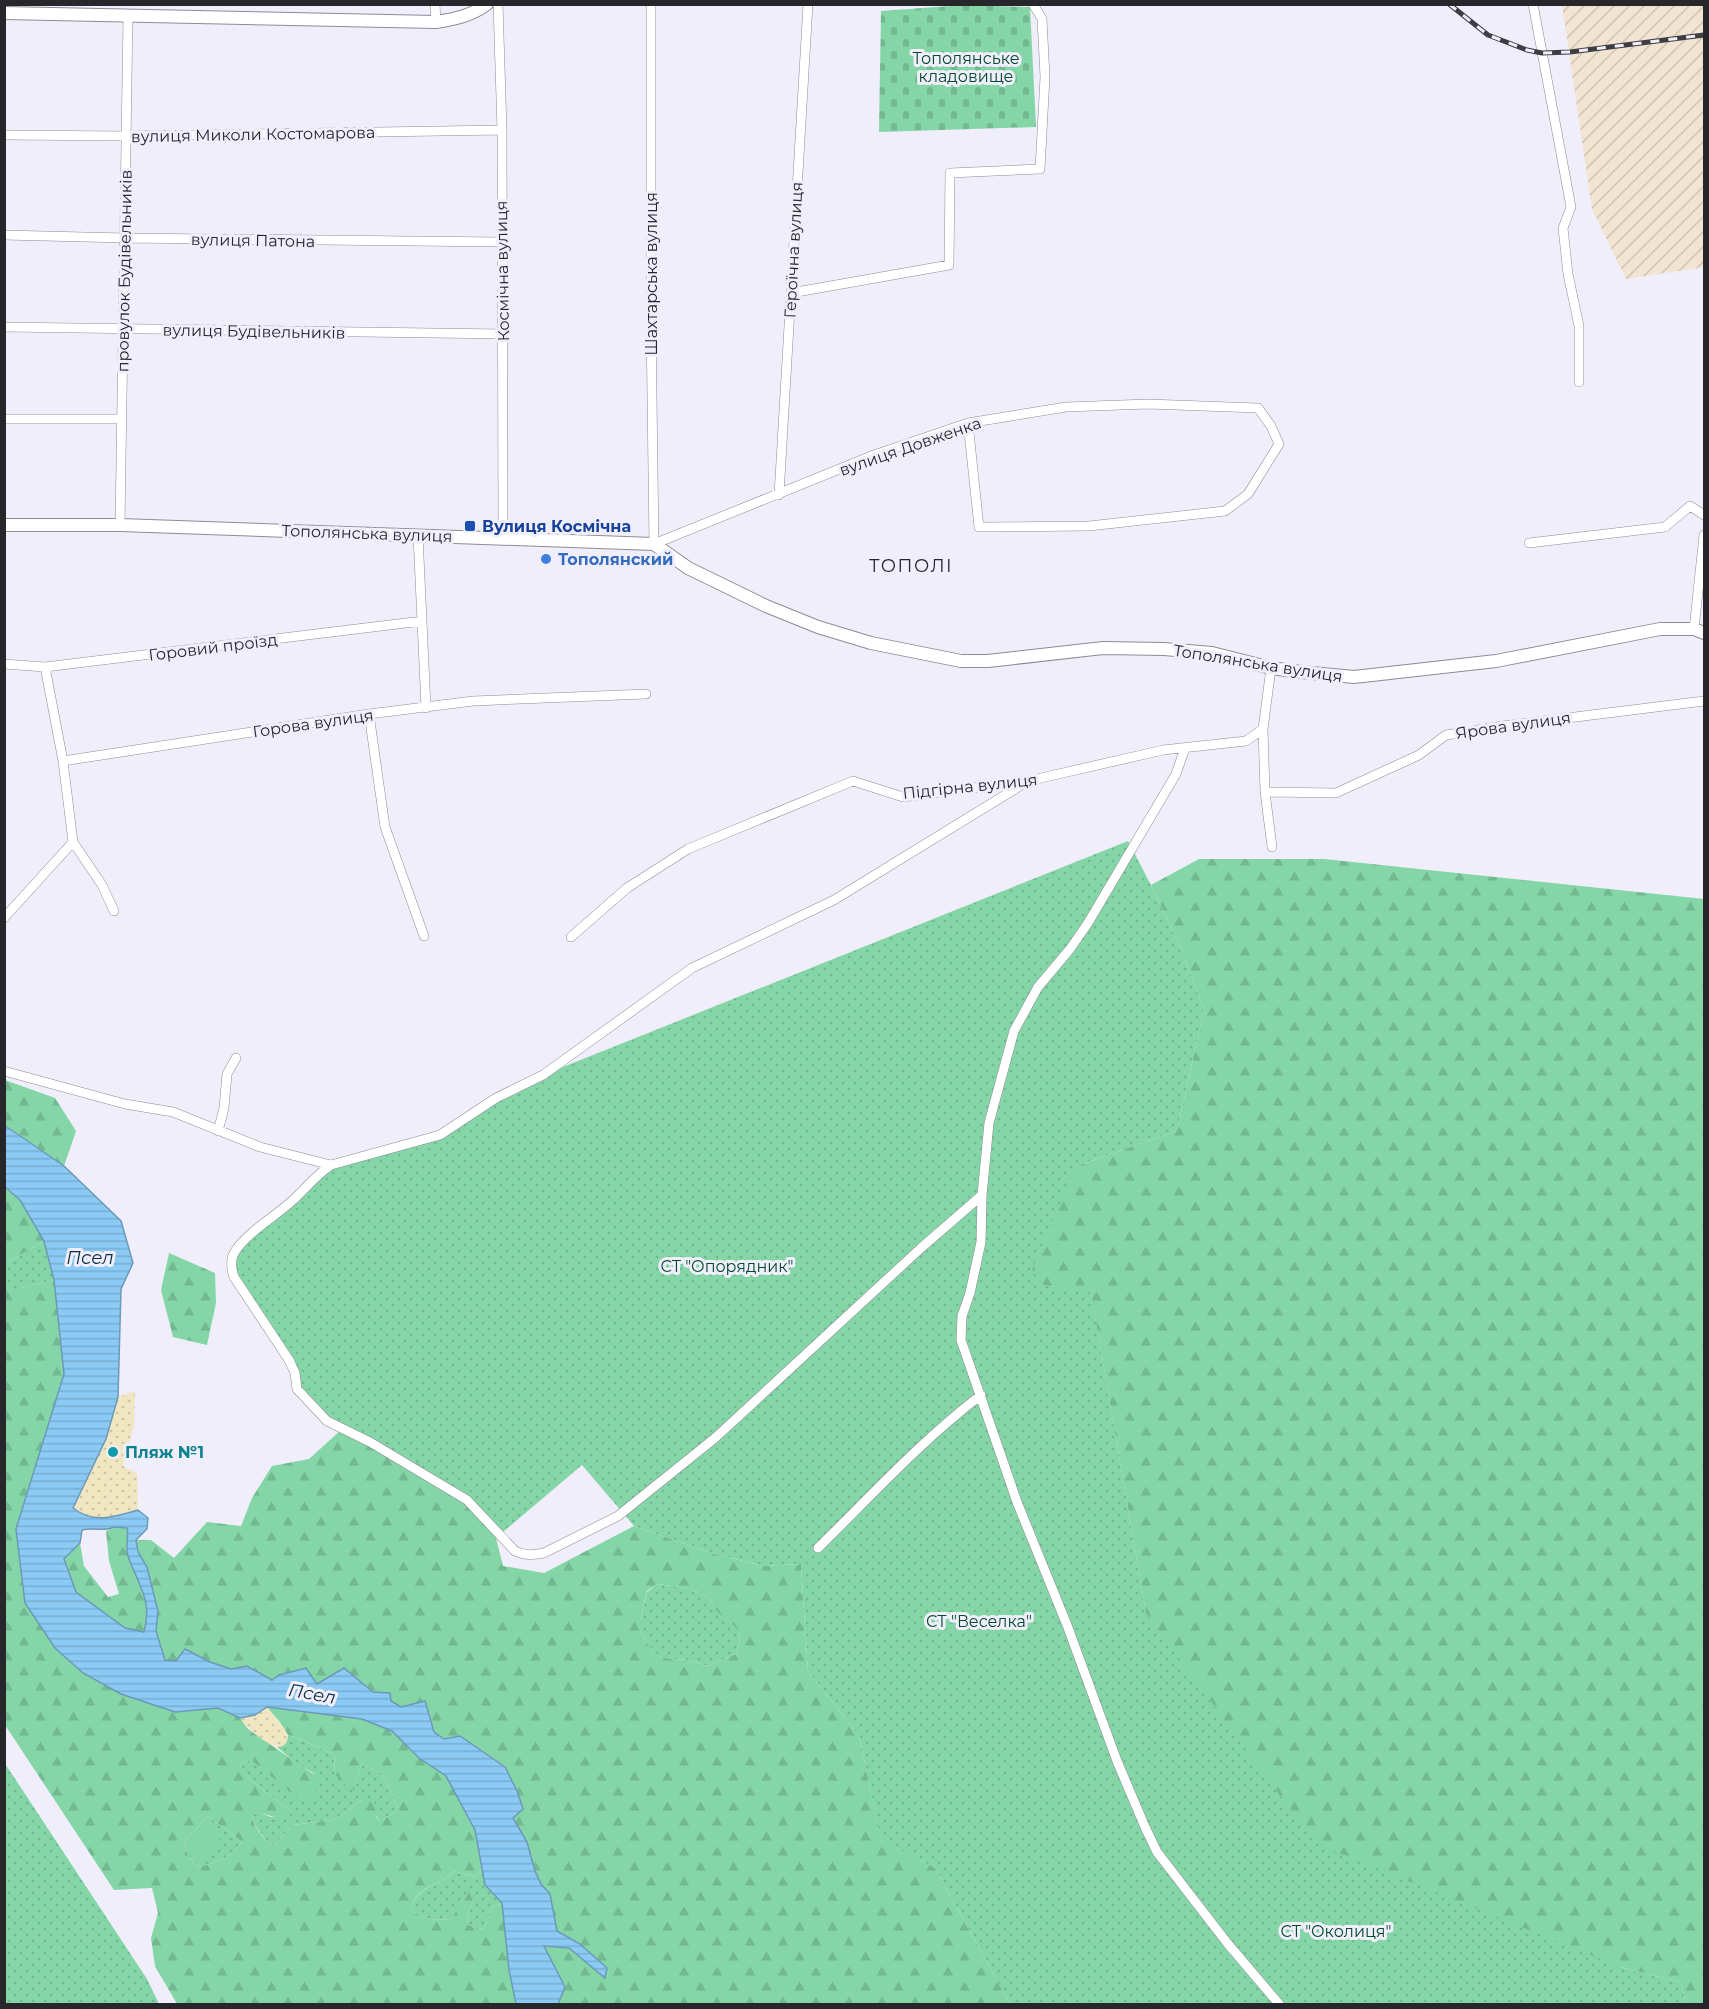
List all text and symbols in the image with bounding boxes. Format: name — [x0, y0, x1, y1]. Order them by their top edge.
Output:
park label: Тополянське кладовище — [912, 49, 1020, 86]
street label: вулиця Миколи Костомарова — [131, 123, 375, 146]
street label: провулок Будівельників — [113, 170, 136, 372]
street label: Героїчна вулиця — [780, 181, 807, 319]
street label: Шахтарська вулиця — [642, 192, 661, 356]
street label: Космічна вулиця — [492, 200, 513, 342]
street label: вулиця Патона — [191, 230, 315, 251]
street label: вулиця Будівельників — [162, 320, 346, 343]
street label: вулиця Довженка — [837, 413, 984, 480]
place label: Вулиця Космічна — [482, 517, 631, 536]
marker: Вулиця Космічна — [463, 519, 477, 533]
street label: Тополянська вулиця — [281, 521, 453, 546]
place label: Тополянский — [558, 550, 673, 569]
marker: Тополянский — [539, 552, 553, 566]
district label: ТОПОЛІ — [869, 555, 953, 577]
street label: Горовий проїзд — [148, 630, 279, 665]
street label: Тополянська вулиця — [1172, 641, 1344, 686]
street label: Горова вулиця — [251, 706, 375, 741]
street label: Ярова вулиця — [1454, 708, 1572, 743]
street label: Підгірна вулиця — [902, 770, 1038, 803]
water label: Псел — [66, 1247, 114, 1269]
park label: СТ "Опорядник" — [661, 1257, 793, 1276]
place label: Пляж №1 — [125, 1443, 204, 1462]
marker: Пляж №1 — [106, 1445, 120, 1459]
park label: СТ "Веселка" — [926, 1612, 1032, 1631]
water label: Псел — [287, 1679, 337, 1709]
park label: СТ "Околиця" — [1280, 1922, 1392, 1941]

